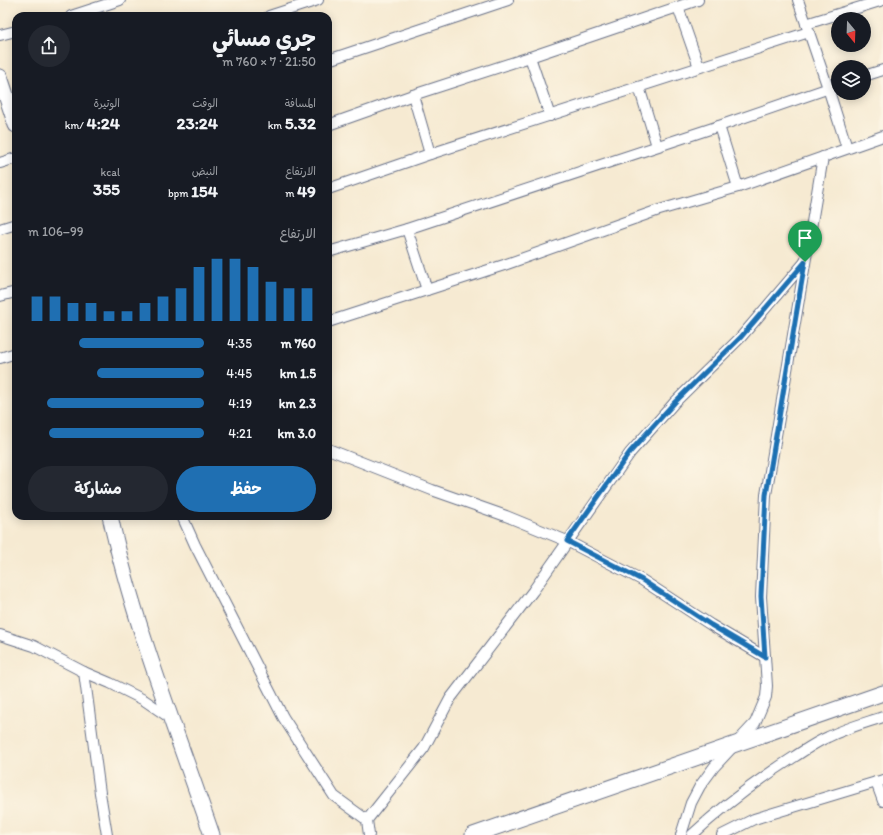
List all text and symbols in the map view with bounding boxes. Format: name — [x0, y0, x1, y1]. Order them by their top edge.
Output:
north arrow — [831, 12, 871, 52]
map controls — [831, 12, 871, 100]
button: share — [28, 25, 70, 67]
text: جري مسائي — [212, 25, 316, 52]
text: 21:50 · 7 × 760 m — [222, 54, 316, 69]
button: layers — [831, 60, 871, 100]
text: الوتيرة — [93, 97, 120, 110]
text: الوقت — [192, 97, 218, 110]
text: المسافة — [285, 97, 316, 110]
text: 4:24 — [86, 113, 120, 133]
text: 23:24 — [176, 113, 218, 133]
text: 5.32 — [285, 113, 316, 133]
text: /km — [65, 119, 86, 132]
text: km — [268, 119, 285, 132]
text: النبض — [192, 165, 218, 178]
text: الارتفاع — [285, 165, 316, 178]
text: kcal — [100, 166, 120, 179]
text: 355 — [93, 179, 120, 199]
text: 154 — [191, 181, 218, 201]
text: 49 — [297, 181, 316, 201]
text: bpm — [168, 187, 191, 200]
text: m — [285, 187, 297, 200]
pin — [788, 221, 822, 262]
text: 99–106 m — [28, 224, 84, 239]
text: الارتفاع — [280, 226, 316, 241]
icon: arrive — [794, 227, 816, 249]
text: 4:35 — [227, 336, 252, 351]
text: 760 m — [281, 336, 316, 351]
text: 4:45 — [226, 366, 252, 381]
text: 1.5 km — [280, 366, 316, 381]
text: 4:19 — [228, 396, 252, 411]
text: 2.3 km — [279, 396, 316, 411]
text: 4:21 — [228, 426, 252, 441]
text: 3.0 km — [278, 426, 316, 441]
button: مشاركة — [28, 466, 168, 512]
button: حفظ — [176, 466, 316, 512]

